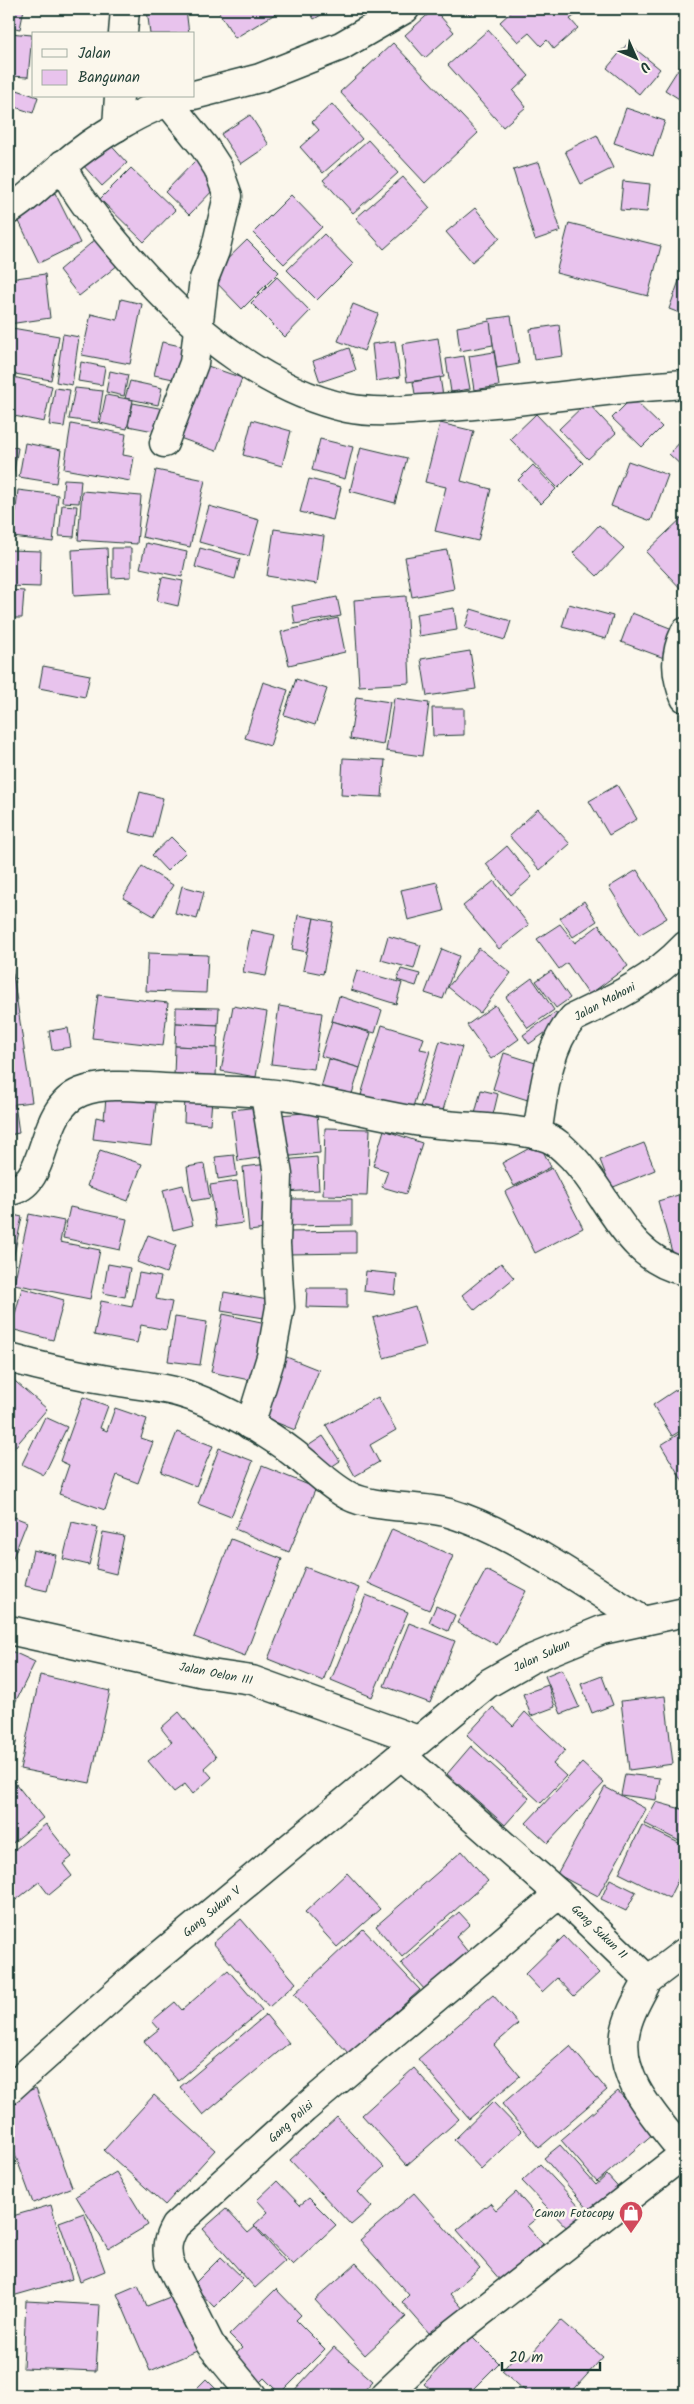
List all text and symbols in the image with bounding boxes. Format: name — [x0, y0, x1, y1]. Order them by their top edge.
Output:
legend — [32, 32, 195, 98]
north arrow — [612, 32, 662, 82]
text: Jalan — [78, 42, 111, 66]
text: U — [633, 56, 655, 78]
text: Bangunan — [78, 66, 140, 90]
street label: Jalan Mahoni — [571, 977, 640, 1026]
street label: Jalan Sukun — [510, 1635, 574, 1677]
street label: Jalan Oelon III — [178, 1658, 255, 1690]
street label: Gang Sukun V — [179, 1881, 247, 1942]
street label: Gang Sukun II — [566, 1900, 632, 1964]
street label: Gang Polisi — [264, 2096, 319, 2148]
shop icon: Canon Fotocopy — [618, 2200, 644, 2234]
place label: Canon Fotocopy — [534, 2204, 614, 2223]
scale bar — [502, 2339, 599, 2371]
text: 20 m — [509, 2346, 543, 2370]

